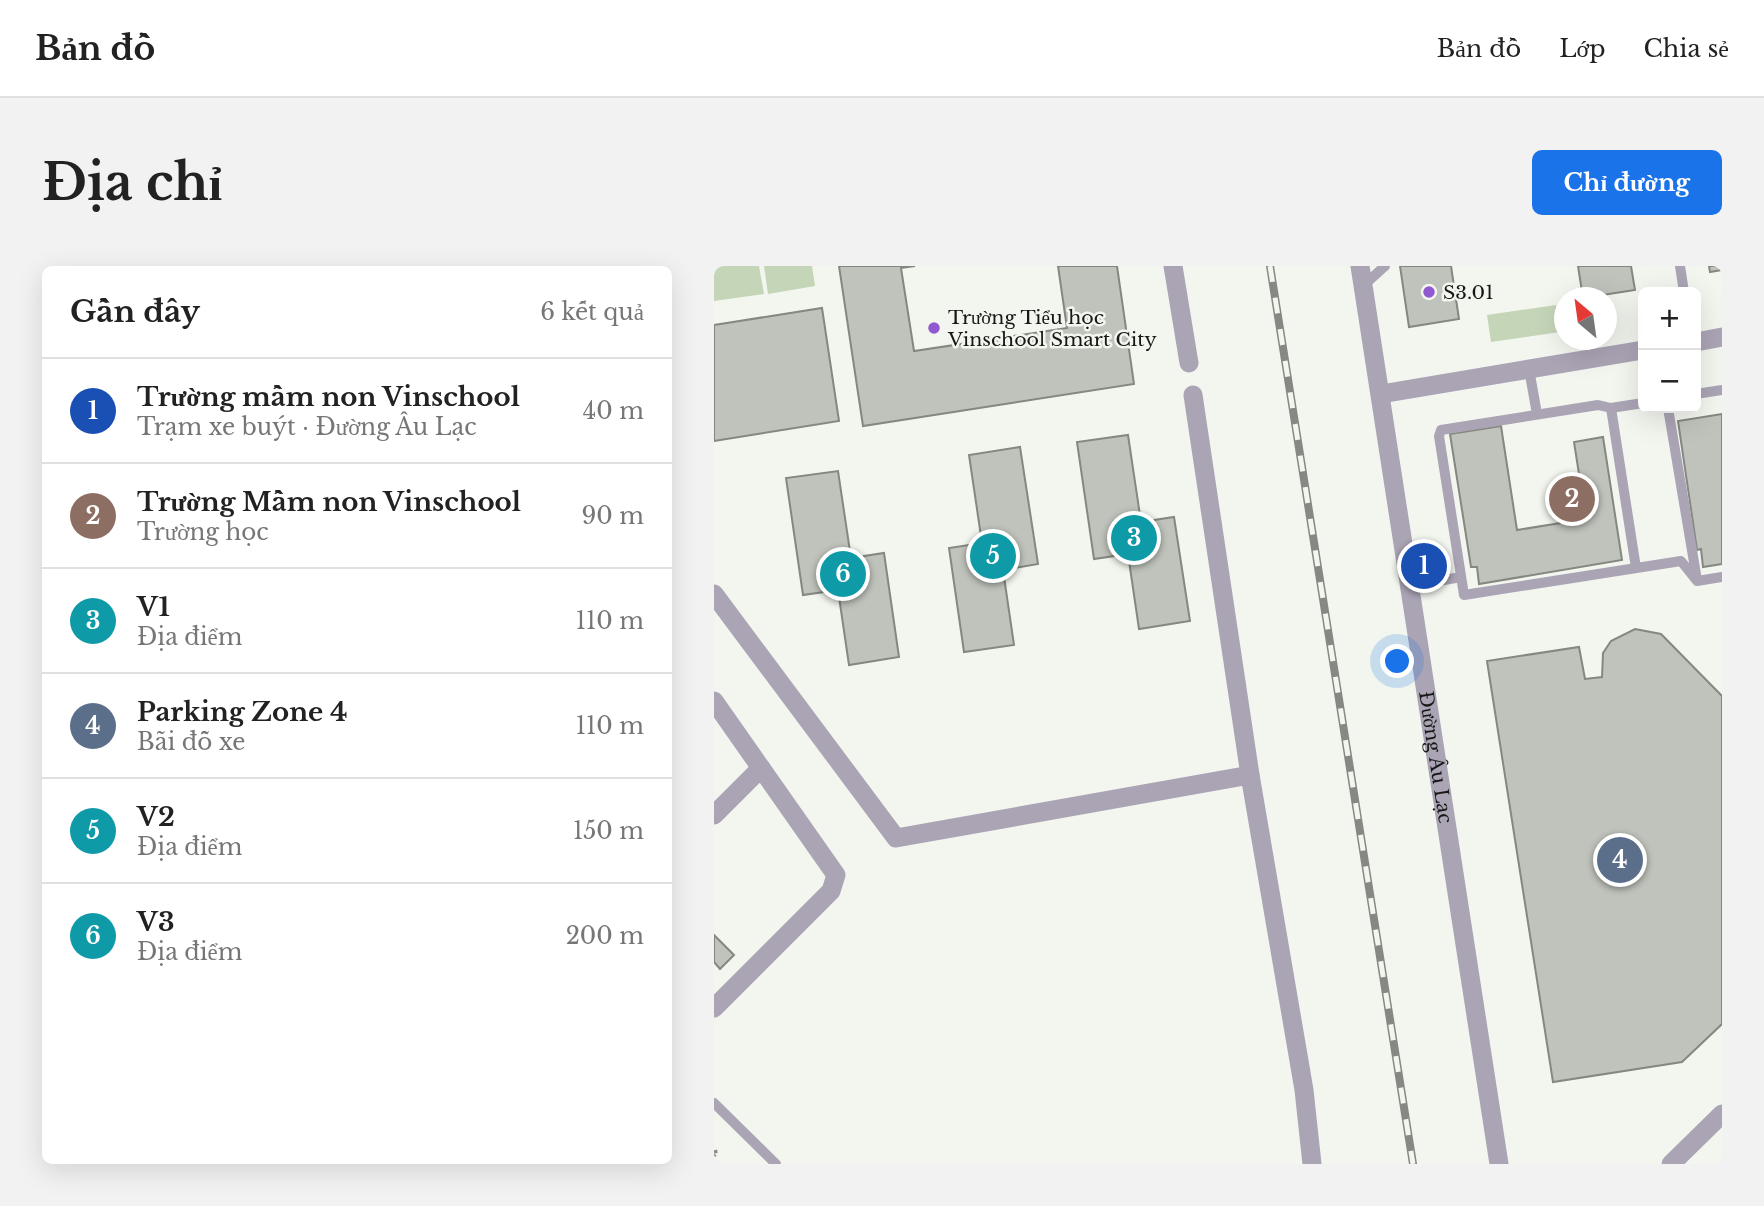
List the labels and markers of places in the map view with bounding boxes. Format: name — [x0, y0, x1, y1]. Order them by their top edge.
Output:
place label: S3.01 — [1443, 281, 1494, 304]
marker: S3.01 — [1421, 284, 1437, 300]
place label: Trường Tiểu học Vinschool Smart City — [947, 306, 1157, 351]
marker: Trường Tiểu học Vinschool Smart City — [926, 320, 942, 336]
pin: 2 — [1549, 473, 1595, 525]
pin: 3 — [1111, 512, 1157, 564]
pin: 5 — [970, 530, 1016, 582]
pin: 1 — [1401, 540, 1447, 592]
pin: 6 — [820, 548, 866, 600]
pin: 4 — [1597, 834, 1643, 886]

